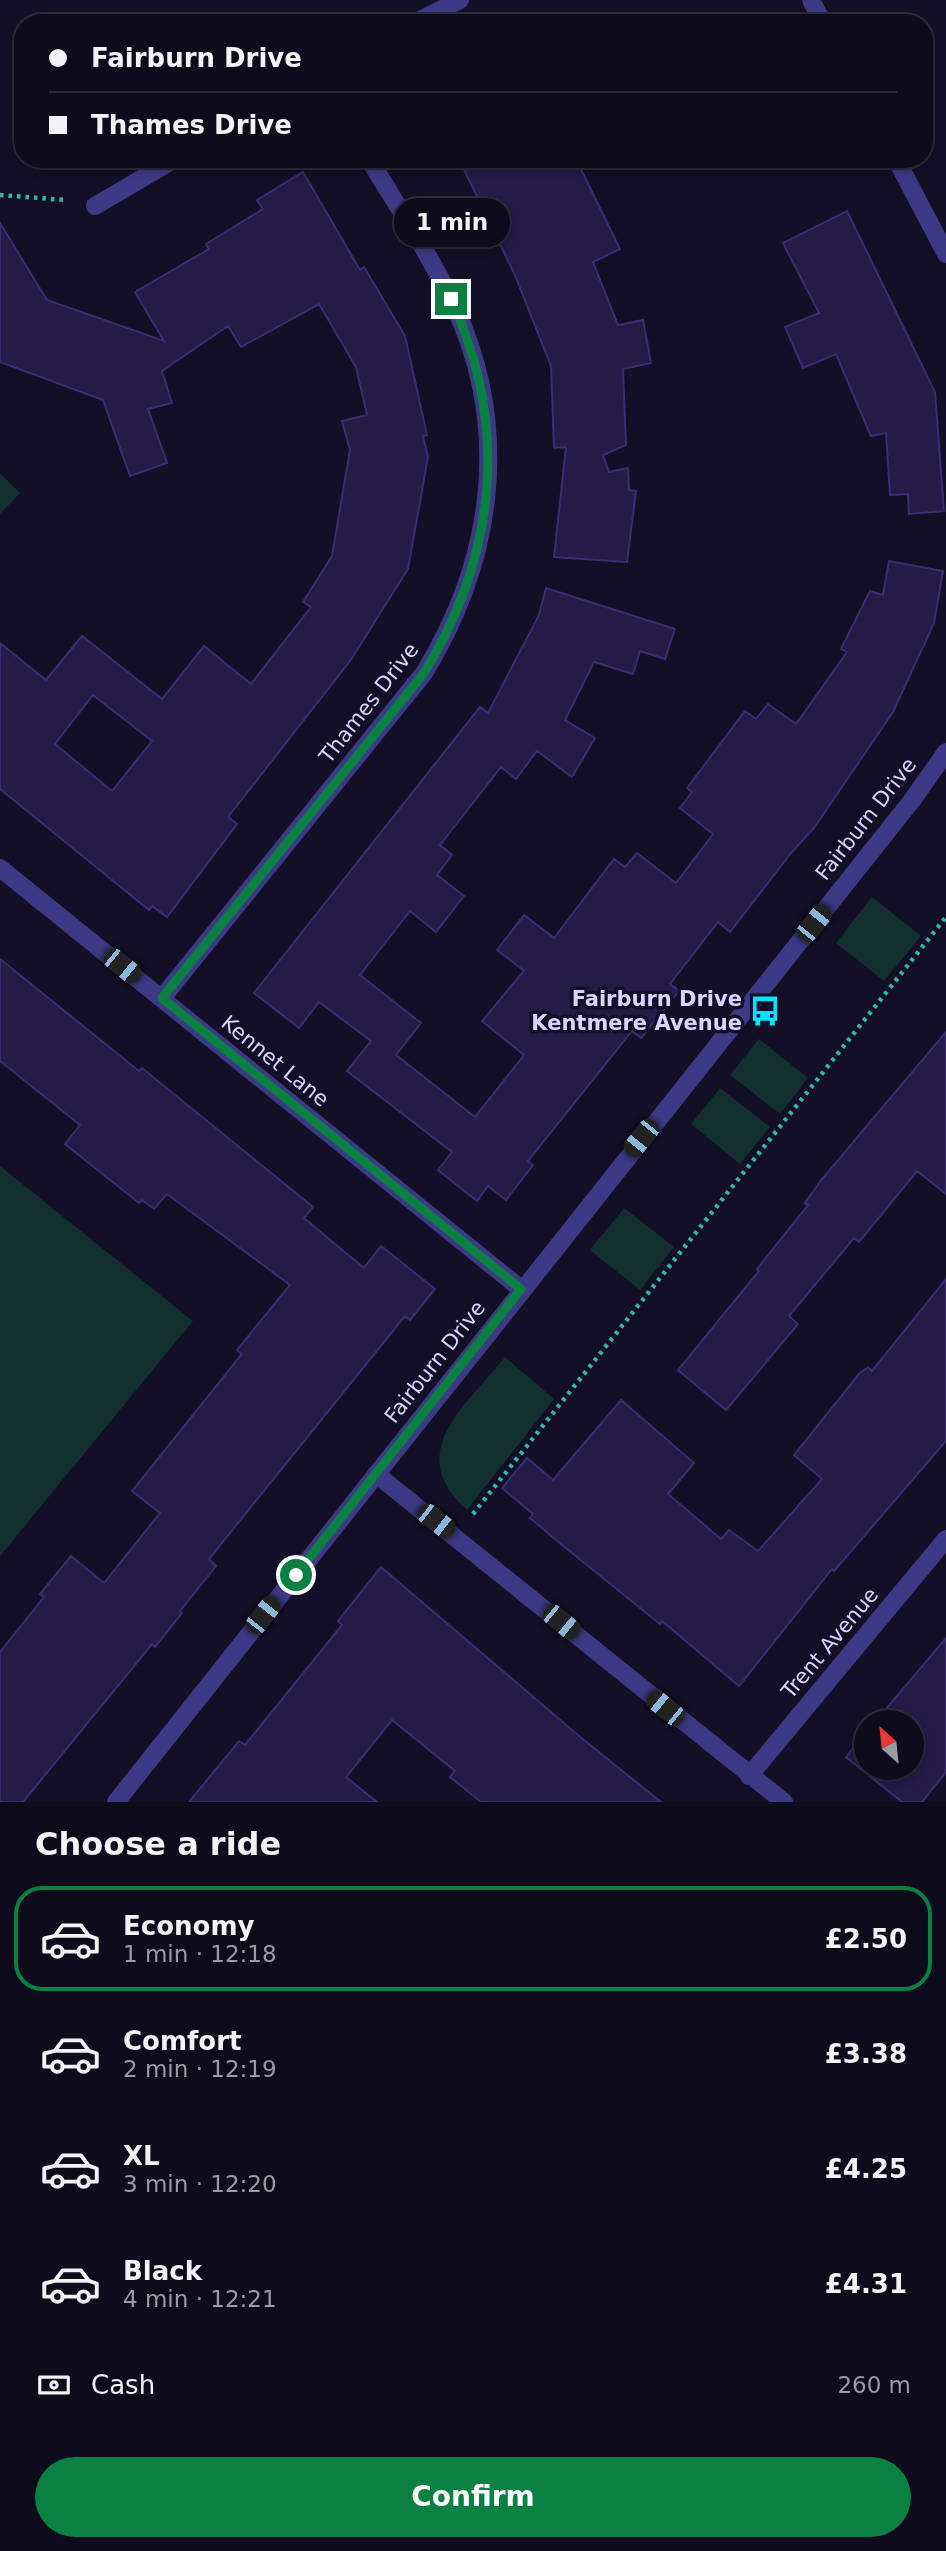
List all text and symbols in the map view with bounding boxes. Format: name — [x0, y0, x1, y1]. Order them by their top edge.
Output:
text: Fairburn Drive — [91, 43, 302, 73]
text: Thames Drive — [91, 110, 292, 140]
callout: 1 min — [393, 198, 509, 246]
text: 1 min — [416, 209, 488, 235]
route end — [435, 283, 467, 315]
street label: Thames Drive — [314, 638, 423, 769]
street label: Fairburn Drive — [811, 753, 921, 885]
car — [793, 900, 836, 946]
car — [100, 945, 145, 987]
place label: Fairburn Drive Kentmere Avenue — [531, 987, 742, 1035]
bus stop icon: Fairburn Drive Kentmere Avenue — [748, 994, 782, 1028]
street label: Kennet Lane — [217, 1010, 333, 1112]
car — [620, 1115, 663, 1161]
street label: Fairburn Drive — [380, 1296, 490, 1428]
car — [413, 1500, 460, 1542]
route start — [280, 1559, 312, 1591]
street label: Trent Avenue — [776, 1583, 883, 1704]
car — [242, 1592, 285, 1638]
car — [539, 1601, 584, 1643]
car — [643, 1687, 688, 1729]
north arrow — [854, 1710, 924, 1780]
map controls — [854, 1710, 924, 1780]
text: Choose a ride — [35, 1825, 281, 1863]
icon: car — [39, 1907, 102, 1970]
text: Economy — [123, 1911, 254, 1941]
text: £2.50 — [825, 1924, 907, 1954]
text: 1 min · 12:18 — [123, 1941, 277, 1967]
icon: car — [39, 2022, 102, 2085]
text: Comfort — [123, 2026, 241, 2056]
text: £3.38 — [825, 2039, 907, 2069]
text: 2 min · 12:19 — [123, 2056, 277, 2082]
icon: car — [39, 2137, 102, 2200]
text: XL — [123, 2141, 160, 2171]
text: £4.25 — [825, 2154, 907, 2184]
text: 3 min · 12:20 — [123, 2171, 277, 2197]
icon: car — [39, 2252, 102, 2315]
text: Black — [123, 2256, 202, 2286]
text: £4.31 — [825, 2269, 907, 2299]
text: 4 min · 12:21 — [123, 2286, 277, 2312]
icon: cash — [35, 2366, 73, 2404]
text: Cash — [91, 2370, 155, 2400]
text: 260 m — [837, 2372, 911, 2398]
button: Confirm — [35, 2457, 911, 2537]

